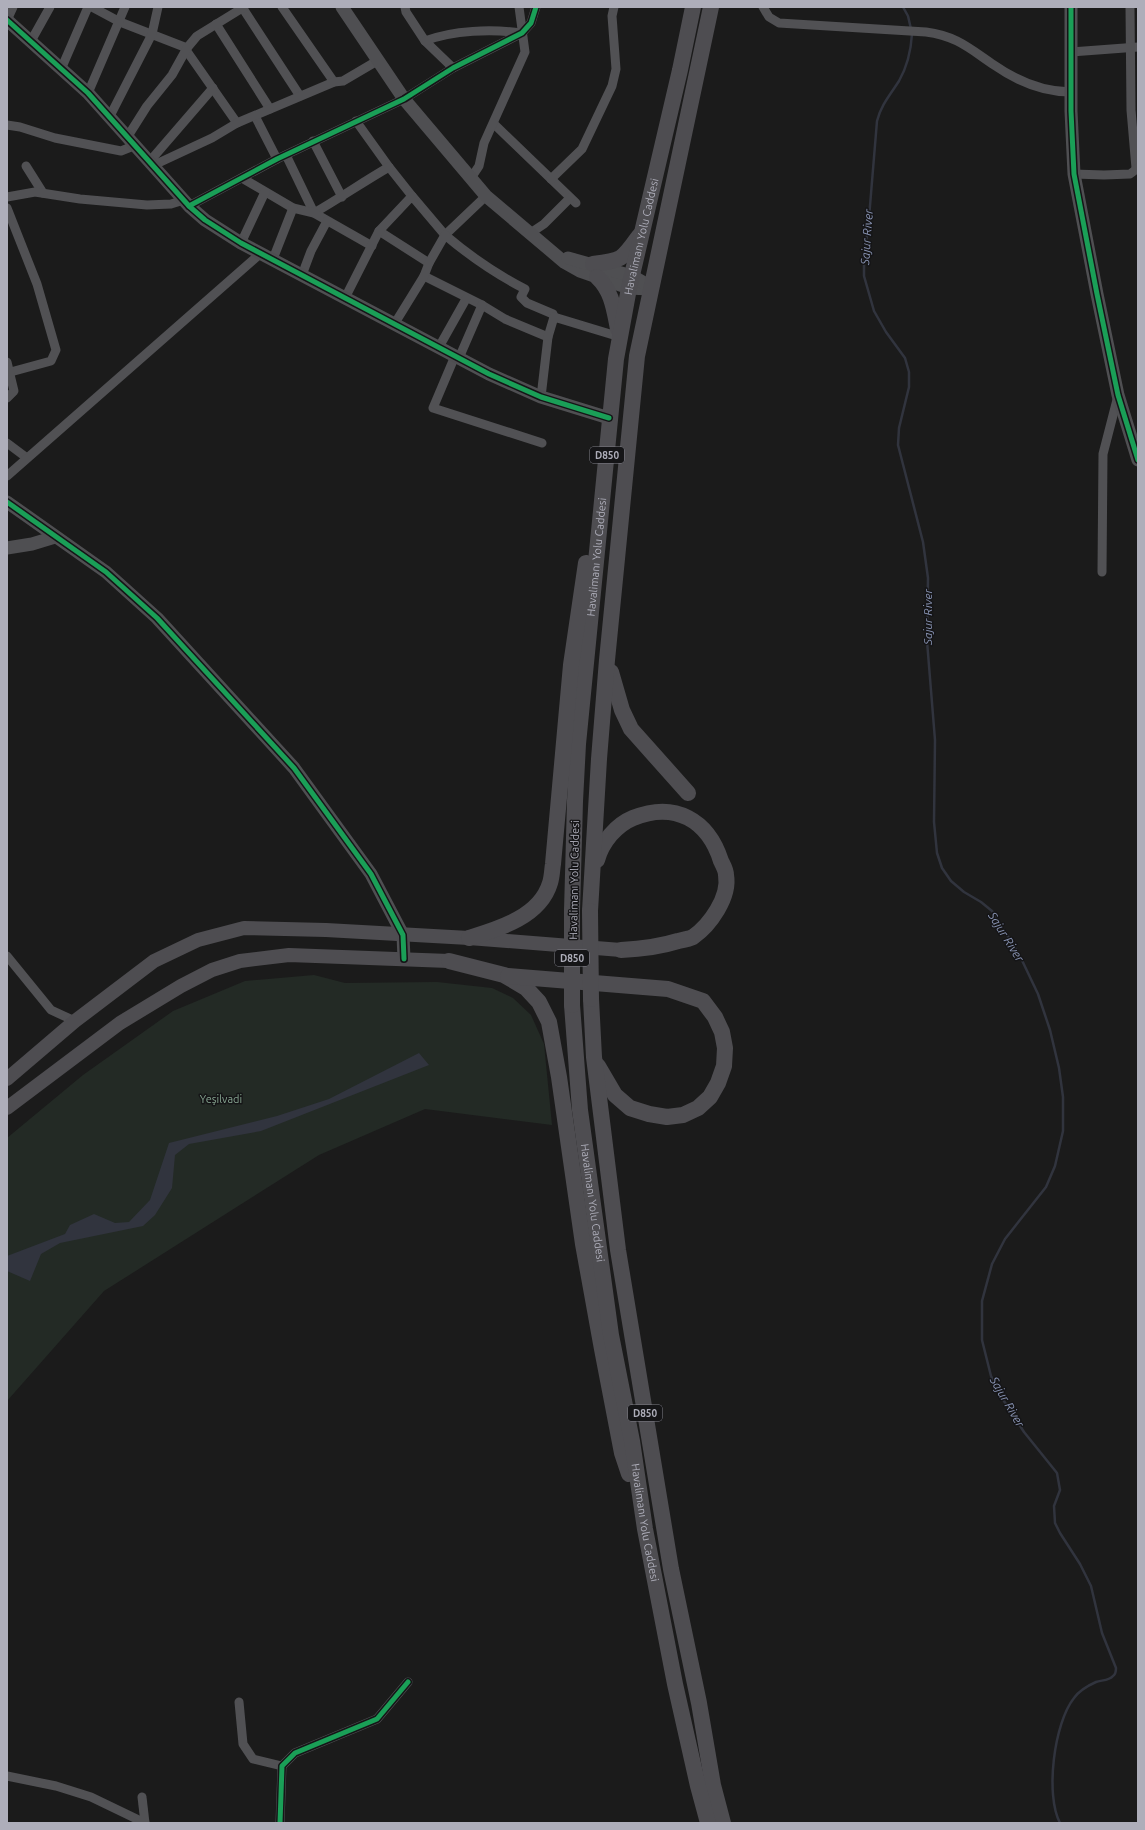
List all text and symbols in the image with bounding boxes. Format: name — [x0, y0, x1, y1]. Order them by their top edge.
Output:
street label: Havalimanı Yolu Caddesi — [622, 177, 660, 296]
water label: Sajur River — [858, 208, 875, 266]
road number: D850 — [590, 447, 624, 463]
street label: Havalimanı Yolu Caddesi — [585, 497, 608, 617]
water label: Sajur River — [921, 589, 934, 646]
street label: Havalimanı Yolu Caddesi — [567, 820, 581, 940]
water label: Sajur River — [986, 909, 1027, 964]
road number: D850 — [555, 950, 589, 966]
park label: Yeşilvadi — [200, 1093, 242, 1105]
street label: Havalimanı Yolu Caddesi — [579, 1143, 607, 1263]
water label: Sajur River — [987, 1373, 1027, 1430]
road number: D850 — [628, 1405, 662, 1421]
street label: Havalimanı Yolu Caddesi — [629, 1463, 661, 1582]

